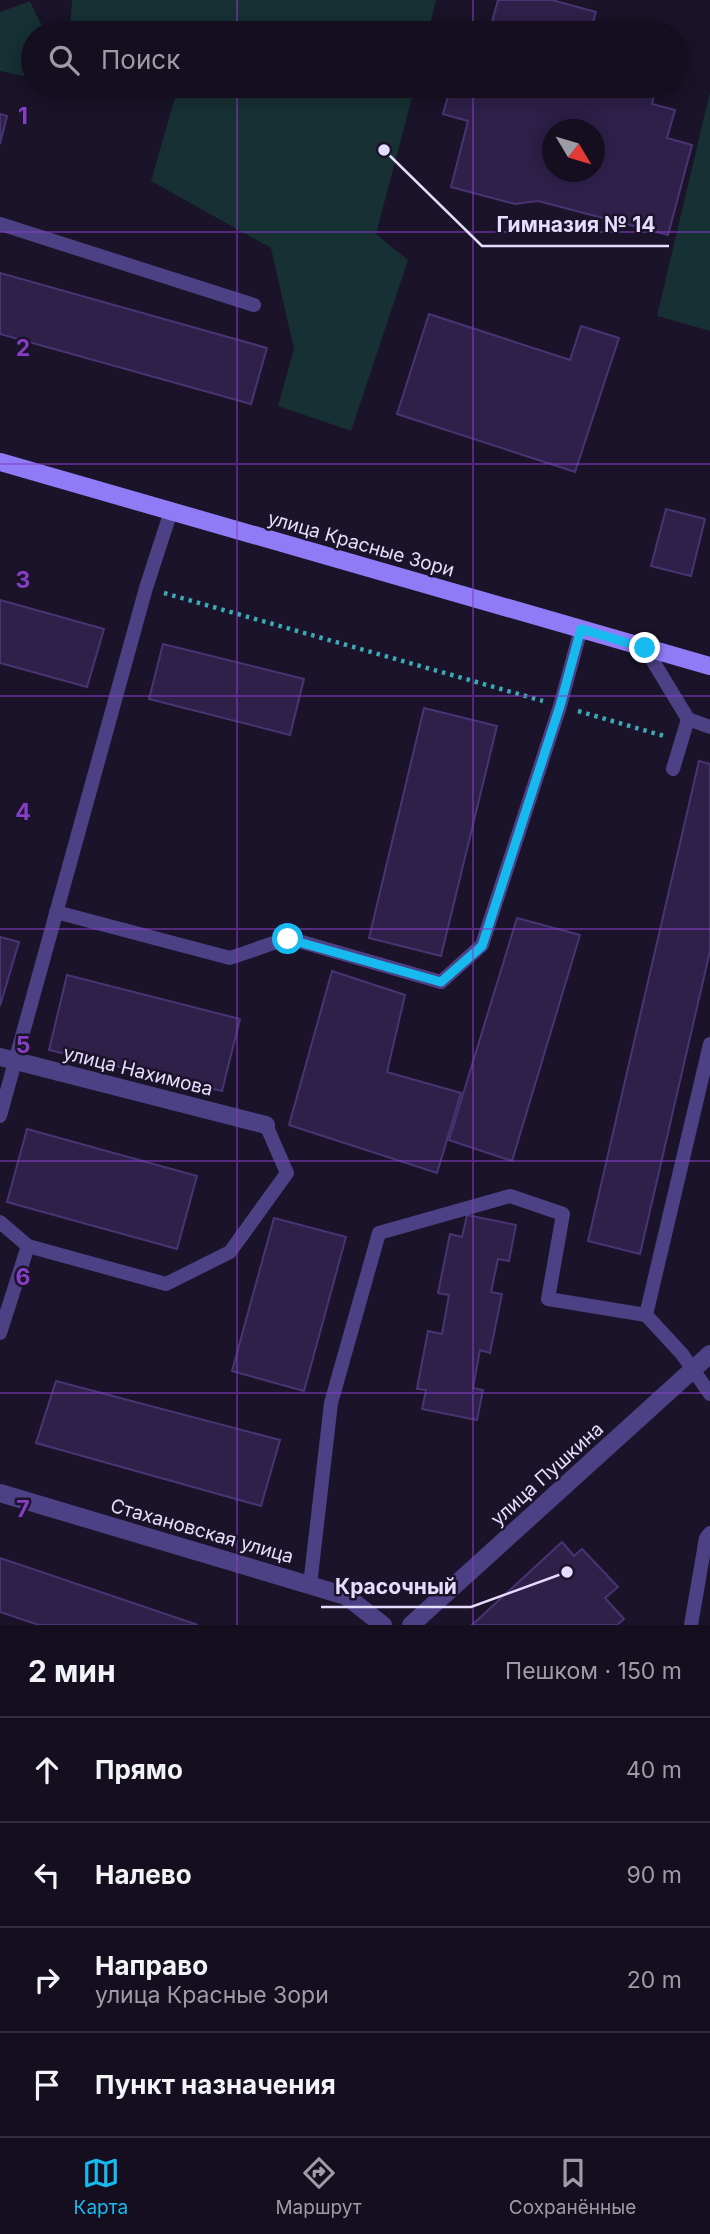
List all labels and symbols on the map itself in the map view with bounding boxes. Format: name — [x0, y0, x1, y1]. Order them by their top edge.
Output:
text: 1 — [18, 102, 28, 130]
north arrow — [542, 119, 605, 182]
callout: Гимназия № 14 — [482, 204, 669, 246]
text: Гимназия № 14 — [497, 212, 655, 237]
text: 2 — [16, 334, 30, 362]
street label: улица Красные Зори — [265, 506, 457, 582]
text: 3 — [16, 566, 30, 594]
route end — [629, 632, 660, 663]
text: 4 — [15, 798, 31, 826]
route start — [272, 923, 303, 954]
text: 5 — [16, 1031, 30, 1059]
street label: улица Нахимова — [61, 1041, 215, 1101]
text: 6 — [16, 1263, 30, 1291]
street label: улица Пушкина — [486, 1418, 608, 1530]
street label: Стахановская улица — [108, 1494, 296, 1568]
text: 7 — [16, 1495, 30, 1523]
callout: Красочный — [321, 1565, 471, 1607]
text: Красочный — [335, 1574, 457, 1599]

